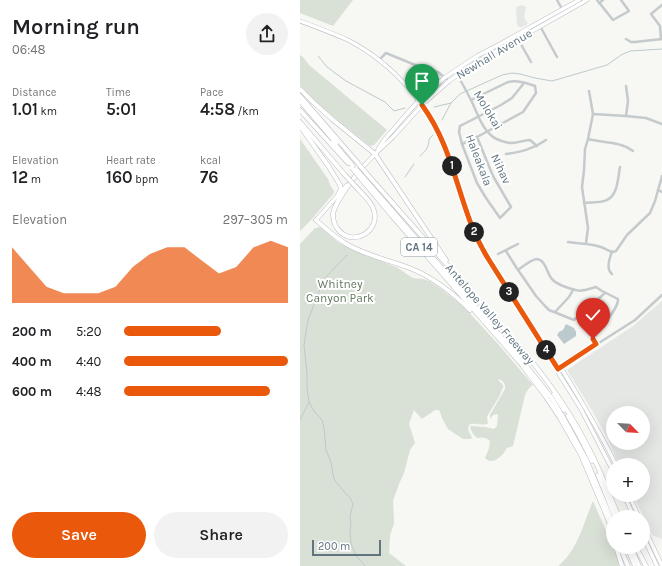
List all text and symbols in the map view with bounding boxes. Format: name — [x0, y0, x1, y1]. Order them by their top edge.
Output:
button: share — [246, 13, 288, 55]
text: Morning run — [12, 14, 140, 40]
street label: Newhall Avenue — [454, 26, 534, 82]
text: 06:48 — [12, 42, 45, 57]
pin — [405, 64, 439, 105]
icon: arrive — [411, 70, 433, 92]
text: Distance — [12, 86, 56, 99]
text: Time — [106, 86, 131, 99]
text: Pace — [200, 86, 223, 99]
street label: Molokai — [471, 88, 505, 132]
text: 1.01 — [12, 99, 38, 119]
text: 5:01 — [106, 99, 137, 119]
text: 4:58 — [200, 99, 235, 119]
text: km — [38, 105, 57, 118]
text: /km — [235, 105, 259, 118]
street label: Haleakala — [463, 132, 495, 188]
street label: Nihav — [488, 152, 514, 186]
text: Elevation — [12, 154, 59, 167]
text: Heart rate — [106, 154, 156, 167]
text: kcal — [200, 154, 221, 167]
pin: 1 — [442, 156, 462, 176]
text: 1 — [450, 159, 454, 172]
text: 12 — [12, 167, 28, 187]
text: 160 — [106, 167, 133, 187]
text: 76 — [200, 167, 219, 187]
text: m — [28, 173, 41, 186]
text: bpm — [133, 173, 159, 186]
text: Elevation — [12, 212, 67, 227]
text: 297–305 m — [223, 212, 288, 227]
pin: 2 — [464, 222, 484, 242]
text: 2 — [471, 225, 477, 238]
road number: CA 14 — [401, 238, 437, 256]
street label: Antelope Valley Freeway — [442, 261, 538, 368]
park label: Whitney Canyon Park — [306, 277, 374, 305]
pin: 3 — [499, 282, 519, 302]
text: 3 — [506, 285, 512, 298]
pin — [576, 298, 610, 339]
icon: check — [582, 304, 604, 326]
text: 200 m — [12, 324, 52, 339]
text: 5:20 — [76, 324, 102, 339]
pin: 4 — [536, 340, 556, 360]
text: 4 — [543, 343, 549, 356]
text: 400 m — [12, 354, 52, 369]
text: 4:40 — [76, 354, 101, 369]
text: 600 m — [12, 384, 52, 399]
text: 4:48 — [76, 384, 102, 399]
north arrow — [606, 406, 650, 450]
map controls — [606, 406, 650, 554]
button: + — [606, 458, 650, 502]
button: − — [606, 510, 650, 554]
button: Save — [12, 512, 146, 558]
button: Share — [154, 512, 288, 558]
scale bar — [312, 538, 381, 557]
text: 200 m — [318, 540, 350, 553]

